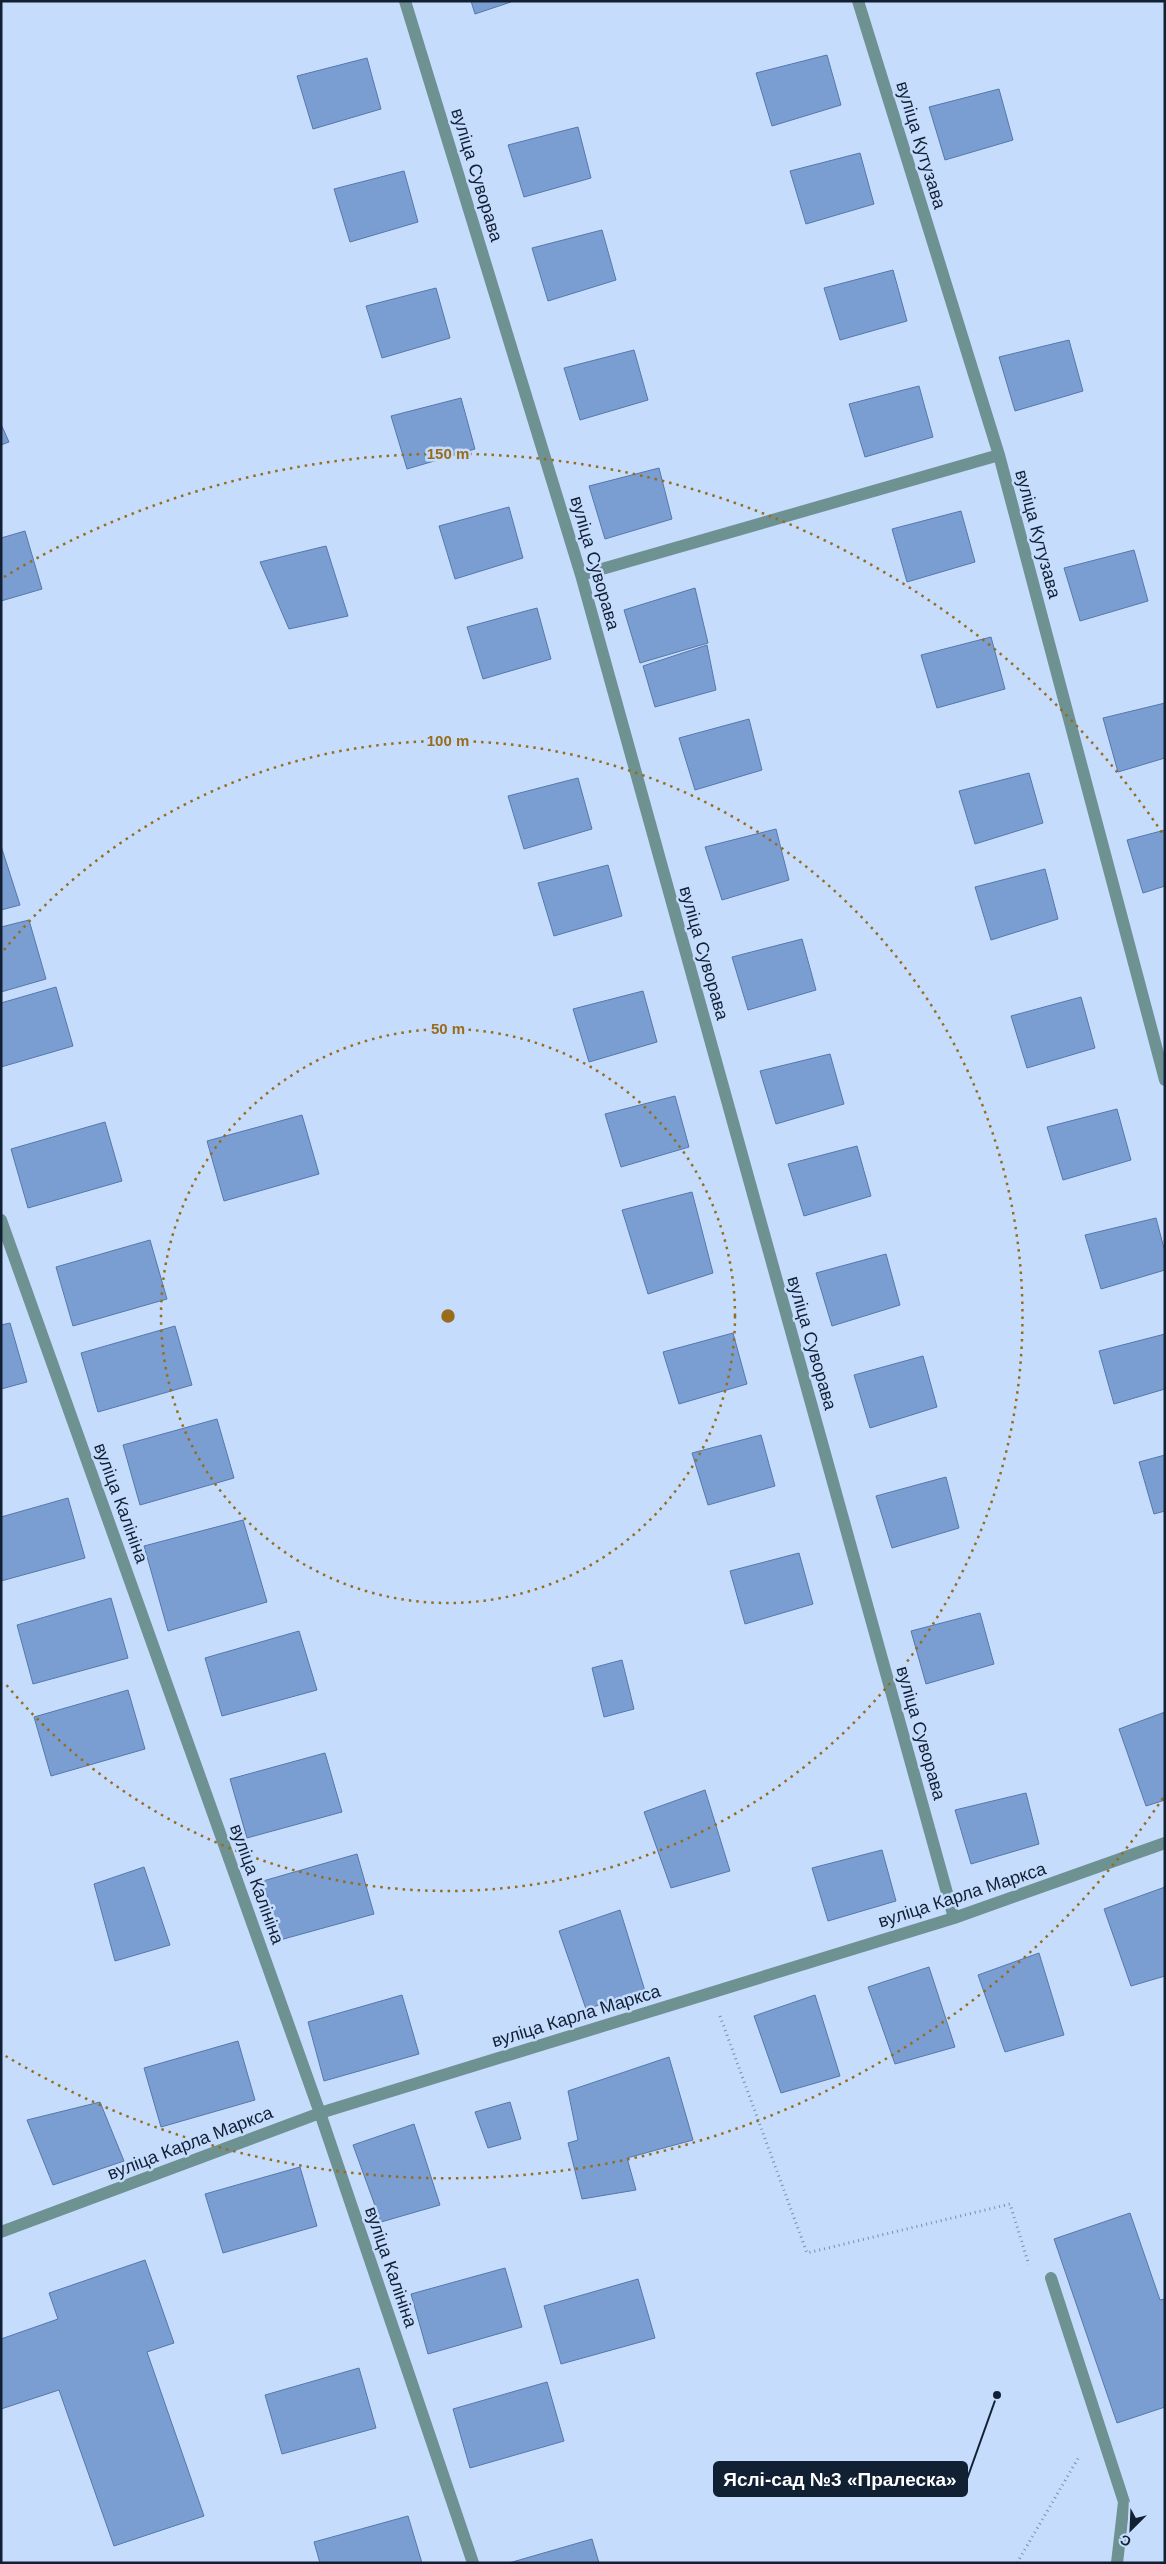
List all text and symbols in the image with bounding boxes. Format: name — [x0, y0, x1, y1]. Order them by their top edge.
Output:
street label: вуліца Кутузава — [892, 79, 950, 212]
street label: вуліца Суворава — [447, 106, 507, 245]
text: 150 m — [427, 445, 469, 462]
street label: вуліца Кутузава — [1011, 468, 1065, 601]
street label: вуліца Суворава — [566, 494, 624, 633]
text: 100 m — [427, 732, 469, 749]
street label: вуліца Суворава — [675, 884, 733, 1023]
text: 50 m — [431, 1020, 465, 1037]
street label: вуліца Суворава — [783, 1274, 841, 1413]
centre of rings — [439, 1307, 457, 1325]
street label: вуліца Калініна — [90, 1440, 152, 1567]
street label: вуліца Суворава — [892, 1664, 950, 1803]
street label: вуліца Калініна — [226, 1821, 288, 1948]
street label: вуліца Карла Маркса — [876, 1858, 1049, 1932]
street label: вуліца Карла Маркса — [489, 1981, 664, 2051]
street label: вуліца Карла Маркса — [105, 2102, 276, 2184]
street label: вуліца Калініна — [361, 2204, 421, 2331]
callout: Яслі-сад №3 «Пралеска» — [714, 2462, 967, 2496]
text: Яслі-сад №3 «Пралеска» — [723, 2469, 957, 2490]
north arrow — [1106, 2504, 1156, 2554]
text: С — [1118, 2532, 1134, 2550]

